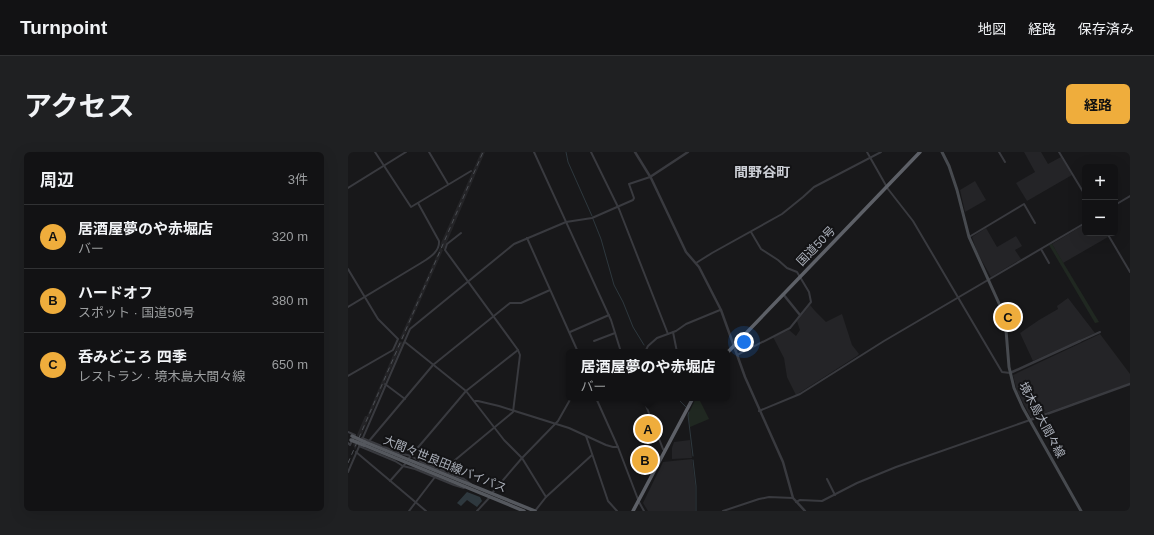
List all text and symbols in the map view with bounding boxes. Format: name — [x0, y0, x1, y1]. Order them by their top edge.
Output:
text: Turnpoint — [20, 17, 107, 38]
text: 地図 — [978, 21, 1006, 37]
text: 経路 — [1028, 21, 1056, 37]
text: 保存済み — [1078, 21, 1134, 37]
button: 経路 — [1066, 84, 1130, 124]
text: アクセス — [24, 91, 135, 122]
district label: 間野谷町 — [734, 164, 790, 180]
map controls — [1082, 164, 1118, 236]
button: + — [1082, 164, 1118, 200]
text: 周辺 — [40, 171, 74, 190]
text: 3件 — [288, 172, 308, 187]
button: − — [1082, 200, 1118, 236]
text: 居酒屋夢のや赤堀店 — [78, 220, 213, 237]
street label: 国道50号 — [794, 223, 838, 269]
text: A — [48, 229, 58, 244]
text: 320 m — [272, 229, 308, 244]
text: バー — [78, 241, 104, 256]
text: ハードオフ — [78, 284, 153, 301]
text: B — [48, 293, 58, 308]
text: 380 m — [272, 293, 308, 308]
pin: C — [995, 302, 1021, 332]
text: スポット · 国道50号 — [78, 305, 195, 320]
your location — [734, 332, 754, 352]
text: 呑みどころ 四季 — [78, 348, 187, 365]
popup — [566, 349, 730, 401]
text: C — [48, 357, 58, 372]
text: 650 m — [272, 357, 308, 372]
text: 居酒屋夢のや赤堀店 — [580, 358, 716, 375]
text: レストラン · 境木島大間々線 — [78, 369, 246, 384]
text: バー — [580, 379, 607, 394]
street label: 境木島大間々線 — [1016, 380, 1068, 460]
pin: A — [635, 414, 661, 444]
street label: 大間々世良田線バイパス — [381, 433, 509, 495]
pin: B — [632, 445, 658, 475]

